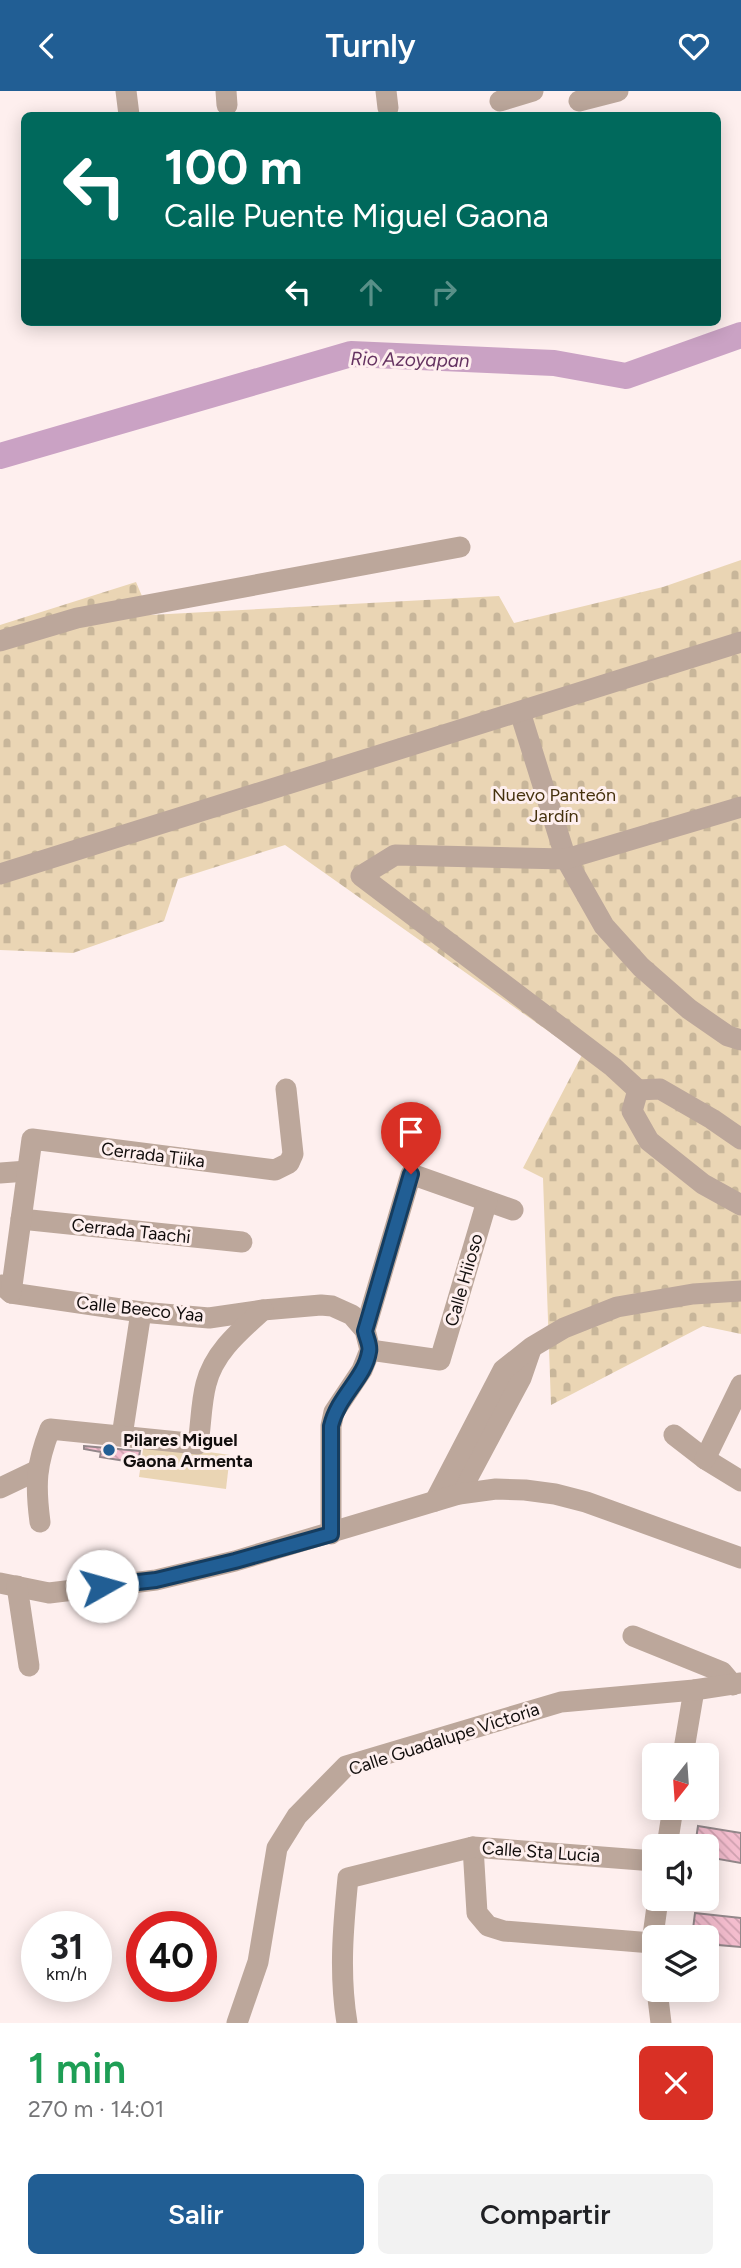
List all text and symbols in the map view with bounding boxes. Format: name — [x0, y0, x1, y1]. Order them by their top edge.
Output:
icon: back — [28, 27, 66, 65]
text: Turnly — [325, 27, 416, 65]
icon: heart — [675, 27, 713, 65]
text: 100 m — [164, 137, 303, 196]
icon: left — [49, 140, 140, 231]
text: Calle Puente Miguel Gaona — [164, 197, 549, 235]
icon: left — [279, 273, 317, 311]
icon: ahead — [352, 273, 390, 311]
icon: right — [425, 273, 463, 311]
water label: Rio Azoyapan — [350, 347, 470, 372]
park label: Nuevo Panteón Jardín — [492, 784, 616, 827]
pin — [381, 1102, 441, 1174]
icon: arrive — [392, 1113, 430, 1151]
street label: Cerrada Tiika — [100, 1138, 206, 1172]
street label: Cerrada Taachi — [70, 1214, 192, 1248]
street label: Calle Hiioso — [440, 1231, 488, 1329]
street label: Calle Beeco Yaa — [75, 1291, 205, 1327]
place label: Pilares Miguel Gaona Armenta — [123, 1429, 253, 1472]
marker: Pilares Miguel Gaona Armenta — [101, 1442, 117, 1458]
position arrow — [65, 1549, 139, 1623]
street label: Calle Guadalupe Victoria — [346, 1698, 542, 1780]
north arrow — [642, 1743, 719, 1820]
map controls — [642, 1743, 719, 2002]
button: sound — [642, 1834, 719, 1911]
street label: Calle Sta Lucia — [481, 1837, 601, 1867]
speed limit sign: 40 — [126, 1911, 217, 2002]
button: layers — [642, 1925, 719, 2002]
text: 31 — [49, 1926, 84, 1968]
text: km/h — [46, 1963, 87, 1985]
text: 1 min — [28, 2043, 126, 2094]
button: close — [639, 2046, 713, 2120]
text: 270 m · 14:01 — [28, 2095, 164, 2123]
button: Salir — [28, 2174, 364, 2254]
button: Compartir — [378, 2174, 713, 2254]

